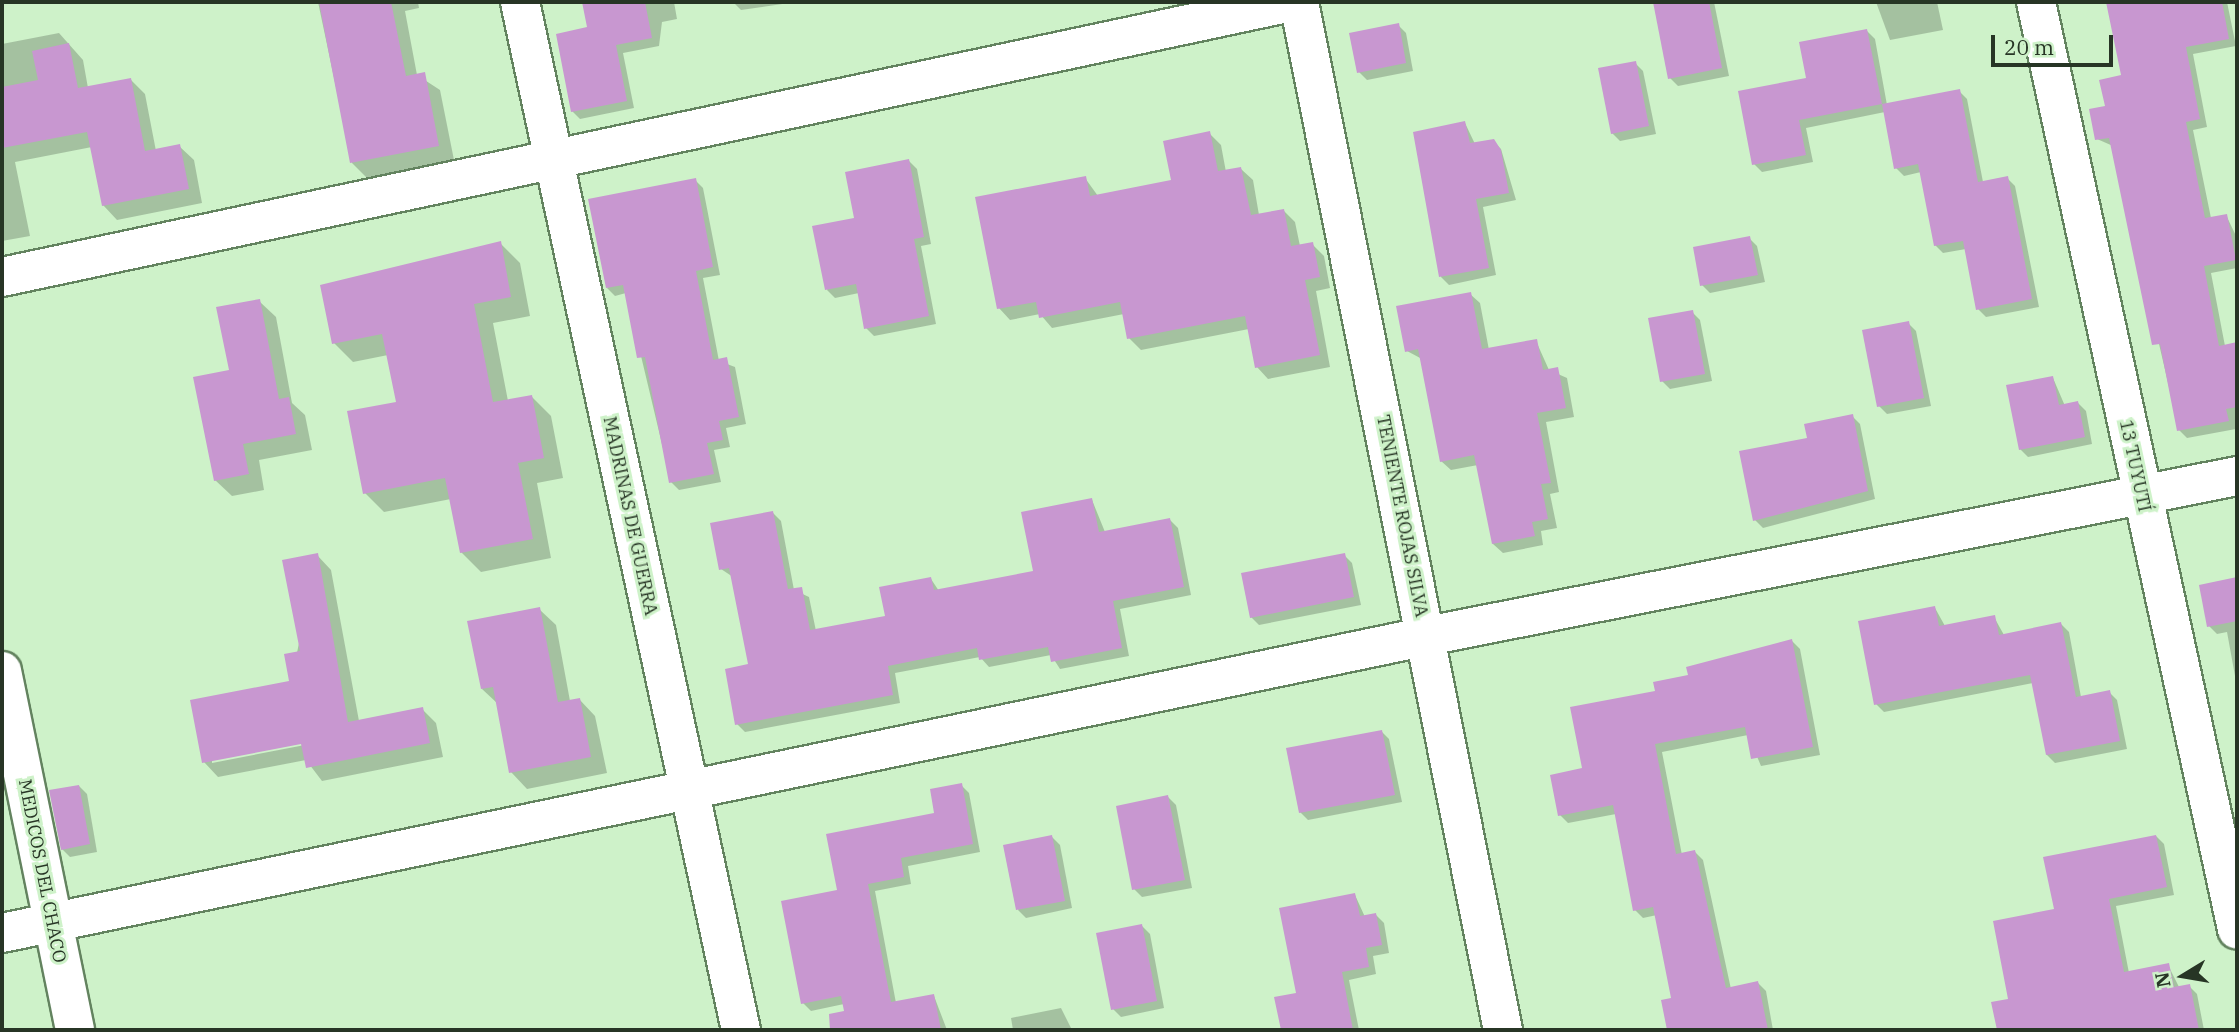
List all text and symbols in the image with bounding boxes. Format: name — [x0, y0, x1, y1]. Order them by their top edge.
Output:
scale bar — [1994, 21, 2116, 65]
text: 20 m — [2004, 33, 2054, 61]
street label: TENIENTE ROJAS SILVA — [1372, 413, 1432, 619]
street label: MADRINAS DE GUERRA — [598, 415, 662, 617]
street label: 13 TUYUTÍ — [2115, 418, 2155, 514]
street label: MEDICOS DEL CHACO — [14, 777, 70, 965]
north arrow — [2148, 941, 2218, 1011]
text: N — [2149, 970, 2176, 990]

